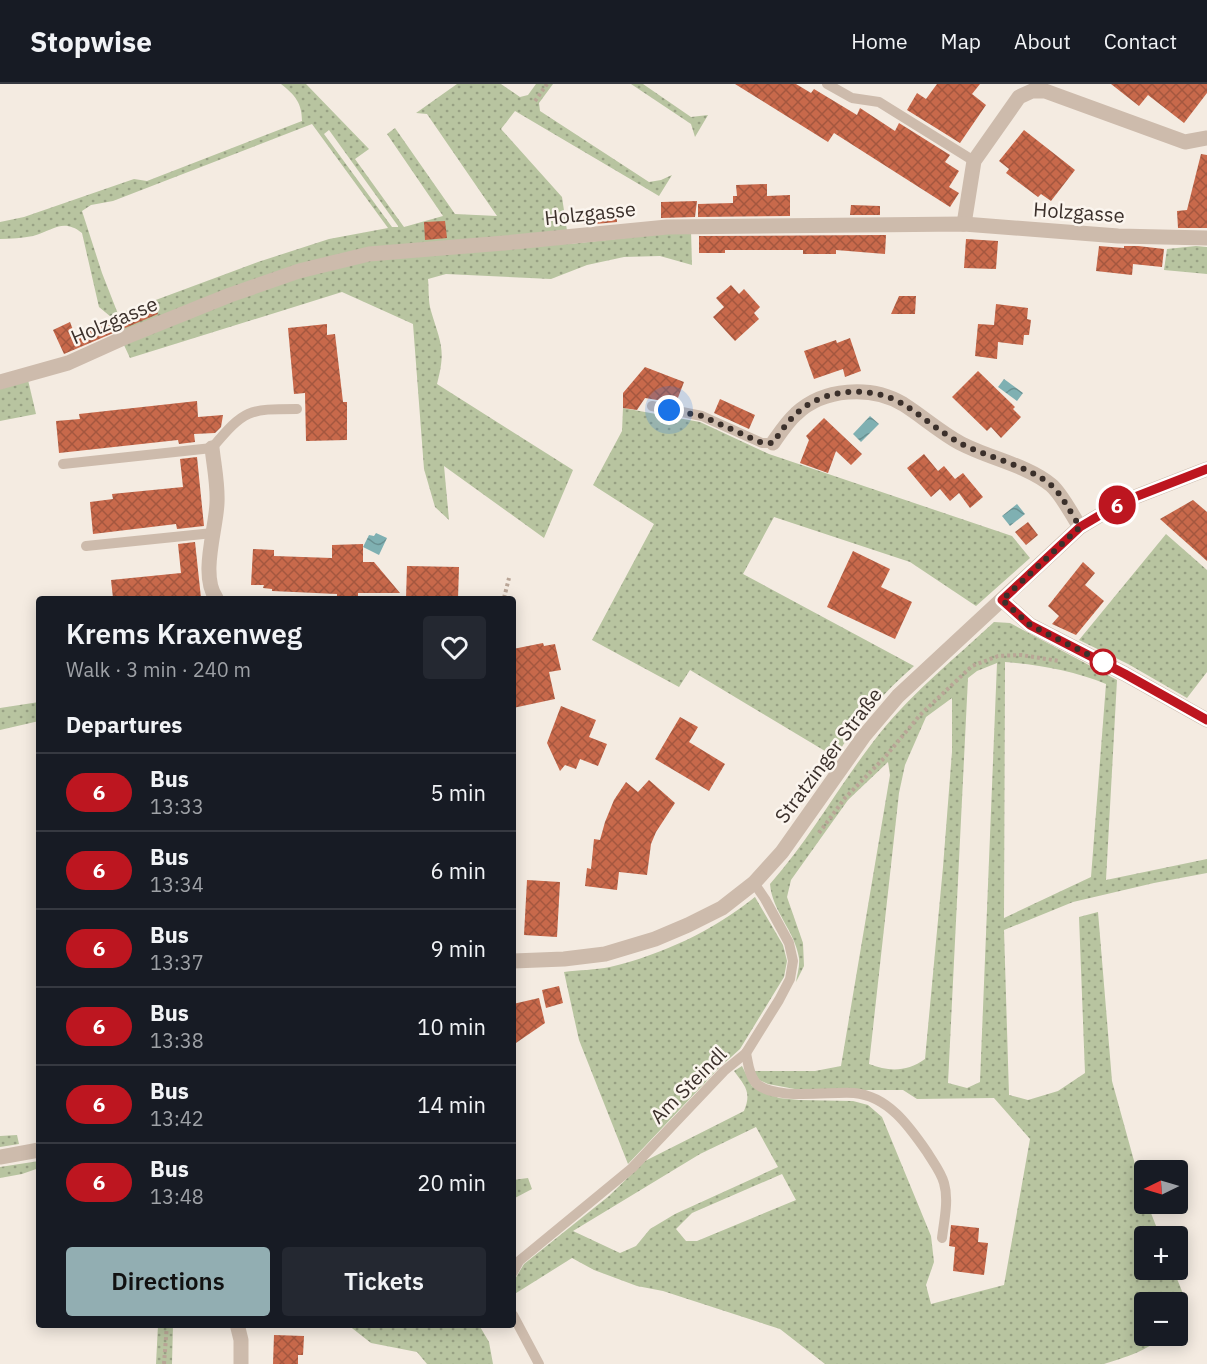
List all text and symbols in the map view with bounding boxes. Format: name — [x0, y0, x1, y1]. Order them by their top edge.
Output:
text: Stopwise — [30, 23, 152, 60]
text: Home — [851, 27, 908, 55]
text: Map — [941, 27, 981, 55]
text: About — [1014, 27, 1071, 55]
text: Contact — [1104, 27, 1177, 55]
street label: Holzgasse — [543, 195, 637, 231]
street label: Holzgasse — [1032, 195, 1126, 229]
street label: Holzgasse — [67, 290, 161, 350]
your location — [654, 395, 684, 425]
line badge: 6 — [1098, 486, 1136, 524]
text: 6 — [1111, 491, 1123, 519]
text: Krems Kraxenweg — [66, 615, 302, 652]
button: heart — [423, 616, 486, 679]
unlabelled marker — [1090, 649, 1116, 675]
text: Walk · 3 min · 240 m — [66, 656, 251, 683]
street label: Stratzinger Straße — [768, 682, 888, 828]
text: Departures — [66, 710, 182, 739]
text: Bus — [150, 764, 189, 793]
text: 6 — [93, 778, 105, 806]
text: 5 min — [430, 778, 486, 807]
text: 13:33 — [150, 793, 204, 820]
text: Bus — [150, 842, 189, 871]
text: 6 — [93, 856, 105, 884]
text: 6 min — [430, 856, 486, 885]
text: 13:34 — [150, 871, 204, 898]
text: Bus — [150, 920, 189, 949]
text: 6 — [93, 934, 105, 962]
text: 9 min — [430, 934, 486, 963]
text: 13:37 — [150, 949, 204, 976]
text: Bus — [150, 998, 189, 1027]
text: 6 — [93, 1012, 105, 1040]
text: 10 min — [417, 1012, 486, 1041]
text: 13:38 — [150, 1027, 204, 1054]
street label: Am Steindl — [644, 1041, 732, 1129]
text: Bus — [150, 1076, 189, 1105]
text: 6 — [93, 1090, 105, 1118]
text: 14 min — [417, 1090, 486, 1119]
text: 13:42 — [150, 1105, 204, 1132]
text: Bus — [150, 1154, 189, 1183]
north arrow — [1134, 1160, 1188, 1214]
map controls — [1134, 1160, 1188, 1346]
text: 6 — [93, 1168, 105, 1196]
text: 20 min — [417, 1168, 486, 1197]
text: 13:48 — [150, 1183, 204, 1210]
button: + — [1134, 1226, 1188, 1280]
button: Directions — [66, 1247, 270, 1316]
button: Tickets — [282, 1247, 486, 1316]
button: − — [1134, 1292, 1188, 1346]

